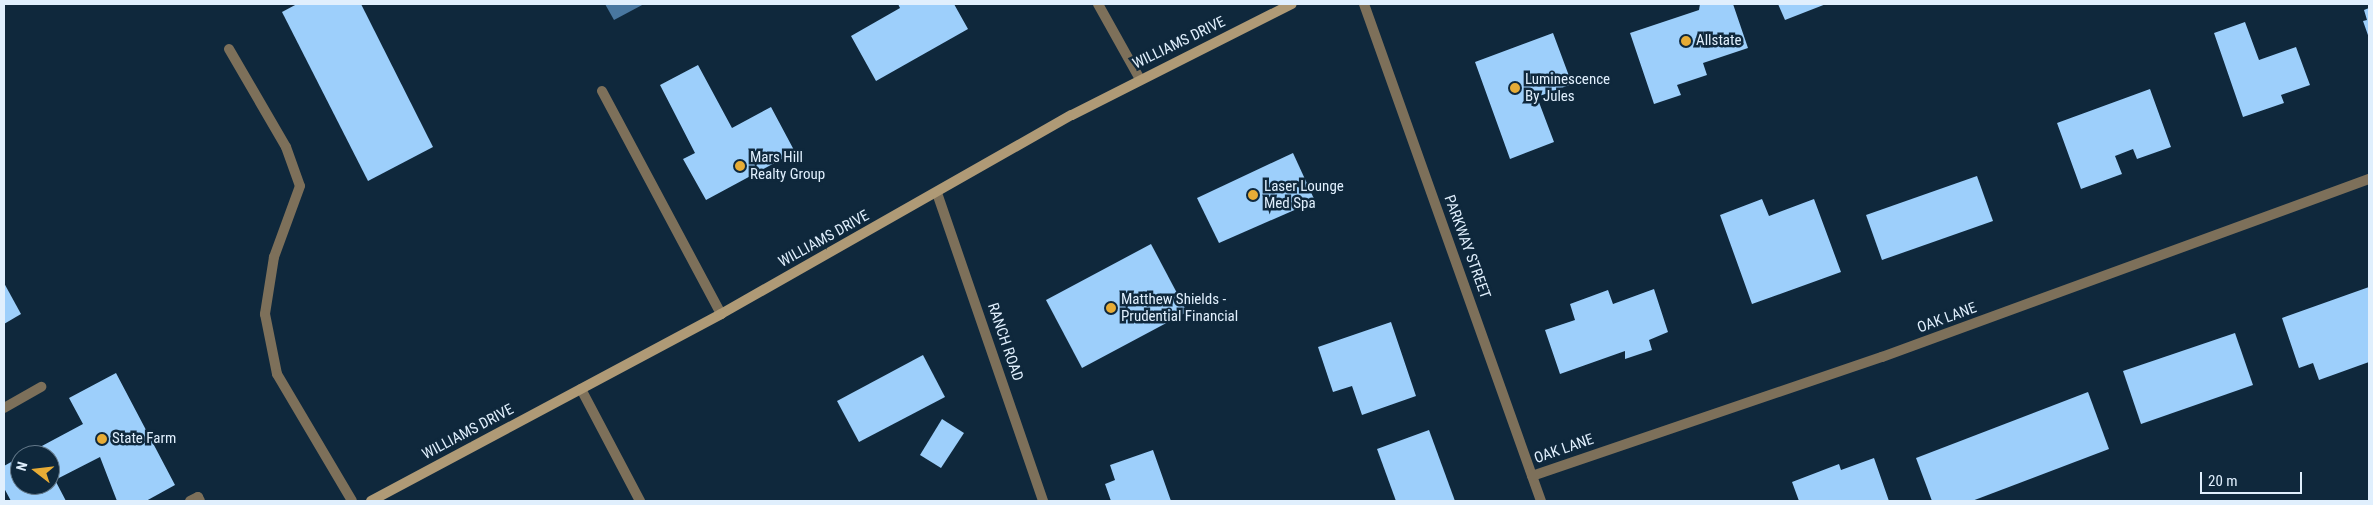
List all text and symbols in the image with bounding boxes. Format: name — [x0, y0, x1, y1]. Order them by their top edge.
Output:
street label: WILLIAMS DRIVE — [1130, 13, 1228, 73]
place label: Allstate — [1696, 32, 1741, 50]
marker: Allstate — [1680, 35, 1692, 47]
place label: Luminescence By Jules — [1525, 70, 1610, 105]
marker: Luminescence By Jules — [1509, 82, 1521, 94]
place label: Mars Hill Realty Group — [750, 148, 825, 183]
marker: Mars Hill Realty Group — [734, 160, 746, 172]
place label: Laser Lounge Med Spa — [1264, 177, 1344, 212]
marker: Laser Lounge Med Spa — [1246, 188, 1260, 202]
street label: PARKWAY STREET — [1440, 193, 1494, 301]
street label: WILLIAMS DRIVE — [776, 207, 872, 271]
place label: Matthew Shields - Prudential Financial — [1121, 290, 1238, 325]
street label: OAK LANE — [1915, 299, 1979, 337]
street label: RANCH ROAD — [983, 301, 1027, 383]
marker: Matthew Shields - Prudential Financial — [1105, 302, 1117, 314]
street label: WILLIAMS DRIVE — [419, 400, 517, 464]
place label: State Farm — [112, 430, 176, 448]
street label: OAK LANE — [1532, 430, 1596, 468]
marker: State Farm — [96, 433, 108, 445]
north arrow — [10, 445, 60, 495]
text: N — [13, 460, 30, 472]
scale bar — [2203, 462, 2306, 494]
text: 20 m — [2208, 472, 2238, 490]

